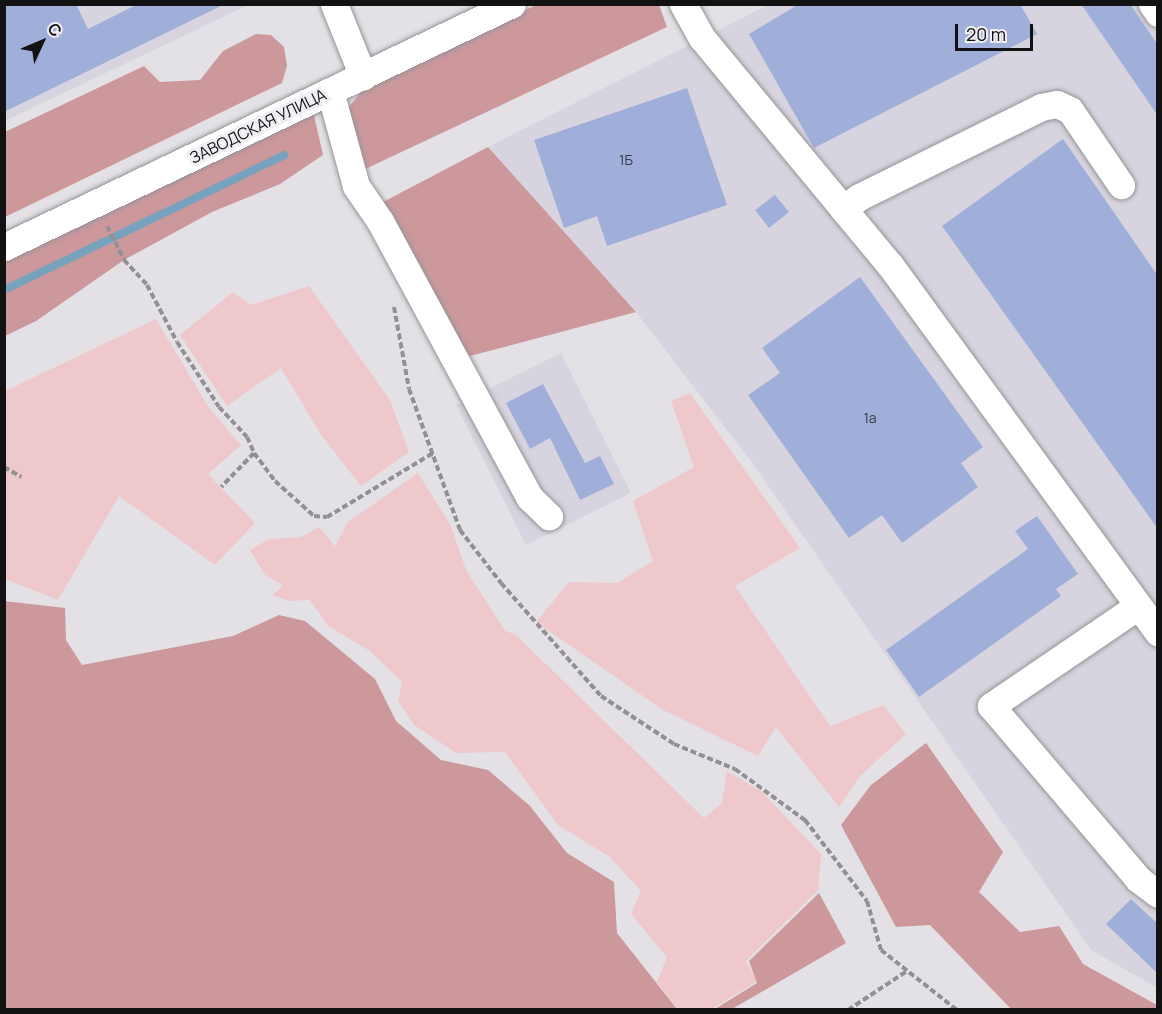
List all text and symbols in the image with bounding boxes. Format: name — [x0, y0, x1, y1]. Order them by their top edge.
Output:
north arrow — [12, 12, 72, 72]
scale bar — [958, 12, 1036, 50]
text: С — [43, 18, 67, 41]
text: 20 m — [966, 22, 1006, 46]
street label: ЗАВОДСКАЯ УЛИЦА — [187, 85, 329, 167]
house number: 1Б — [619, 152, 633, 168]
house number: 1а — [863, 410, 877, 426]

